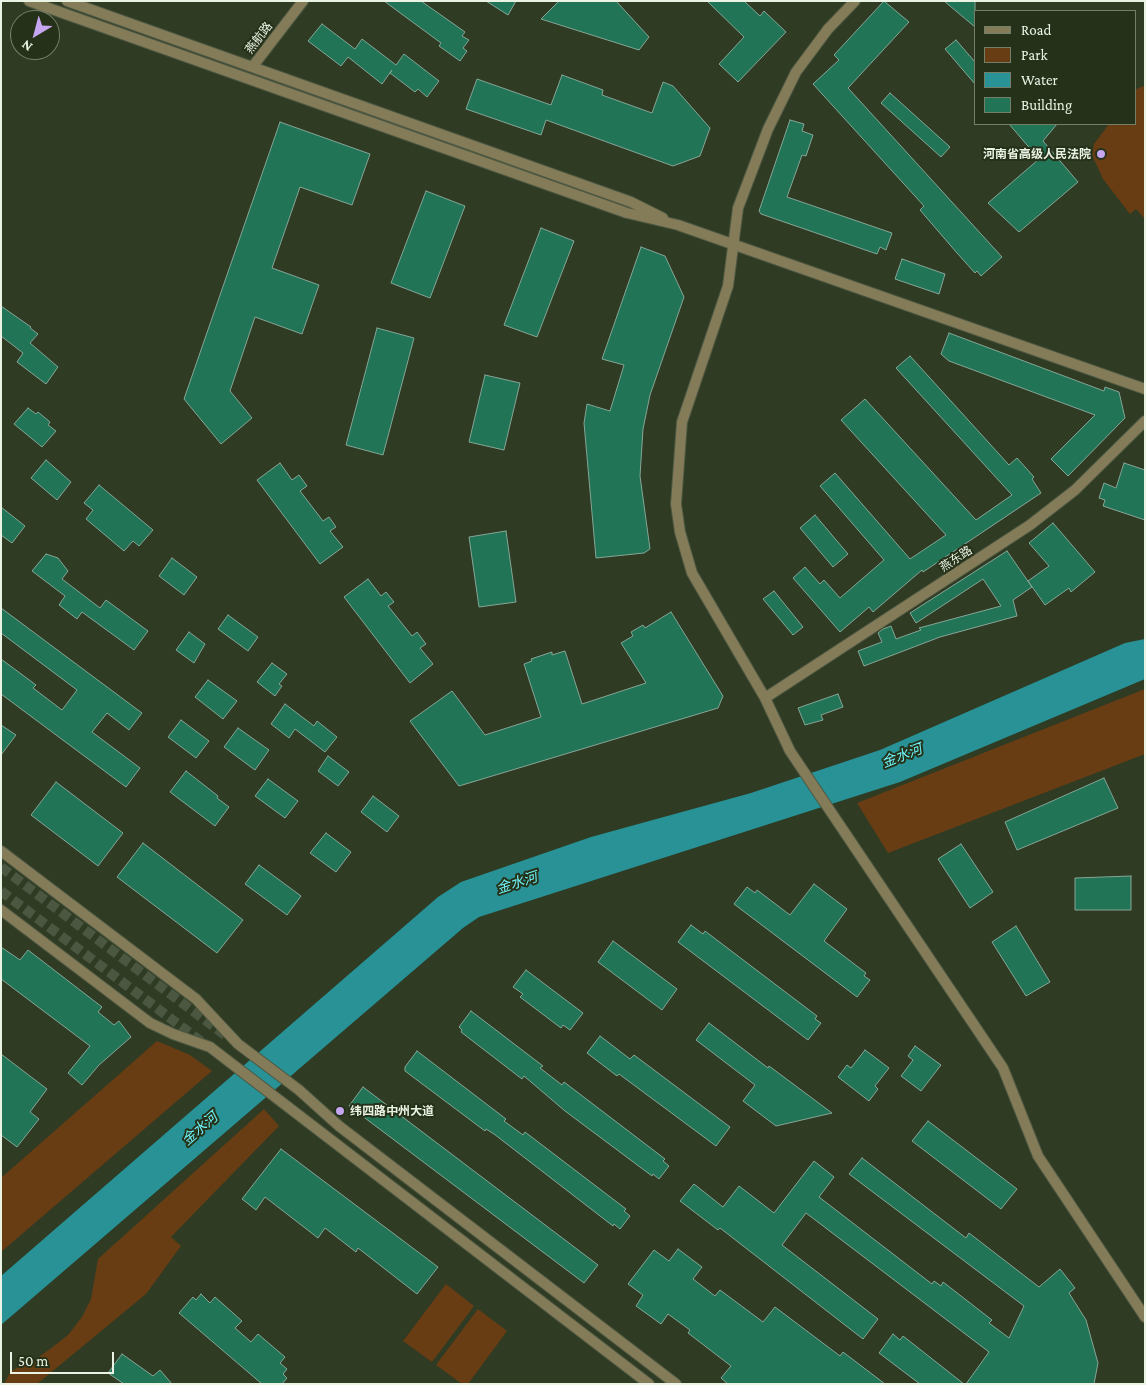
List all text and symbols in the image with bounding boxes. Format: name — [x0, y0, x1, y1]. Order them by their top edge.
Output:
north arrow — [10, 10, 60, 60]
legend — [974, 10, 1136, 125]
street label: 燕航路 — [242, 19, 276, 57]
text: Road — [1021, 22, 1051, 38]
text: N — [18, 37, 35, 55]
text: Park — [1021, 47, 1048, 63]
text: Water — [1021, 72, 1058, 88]
text: Building — [1021, 97, 1072, 113]
place label: 河南省高级人民法院 — [983, 147, 1091, 161]
marker: 河南省高级人民法院 — [1095, 148, 1107, 160]
street label: 燕东路 — [937, 543, 975, 575]
water label: 金水河 — [879, 741, 925, 771]
water label: 金水河 — [494, 869, 540, 897]
place label: 纬四路中州大道 — [350, 1104, 434, 1118]
marker: 纬四路中州大道 — [334, 1105, 346, 1117]
water label: 金水河 — [179, 1109, 221, 1149]
scale bar — [12, 1342, 116, 1374]
text: 50 m — [18, 1353, 48, 1369]

